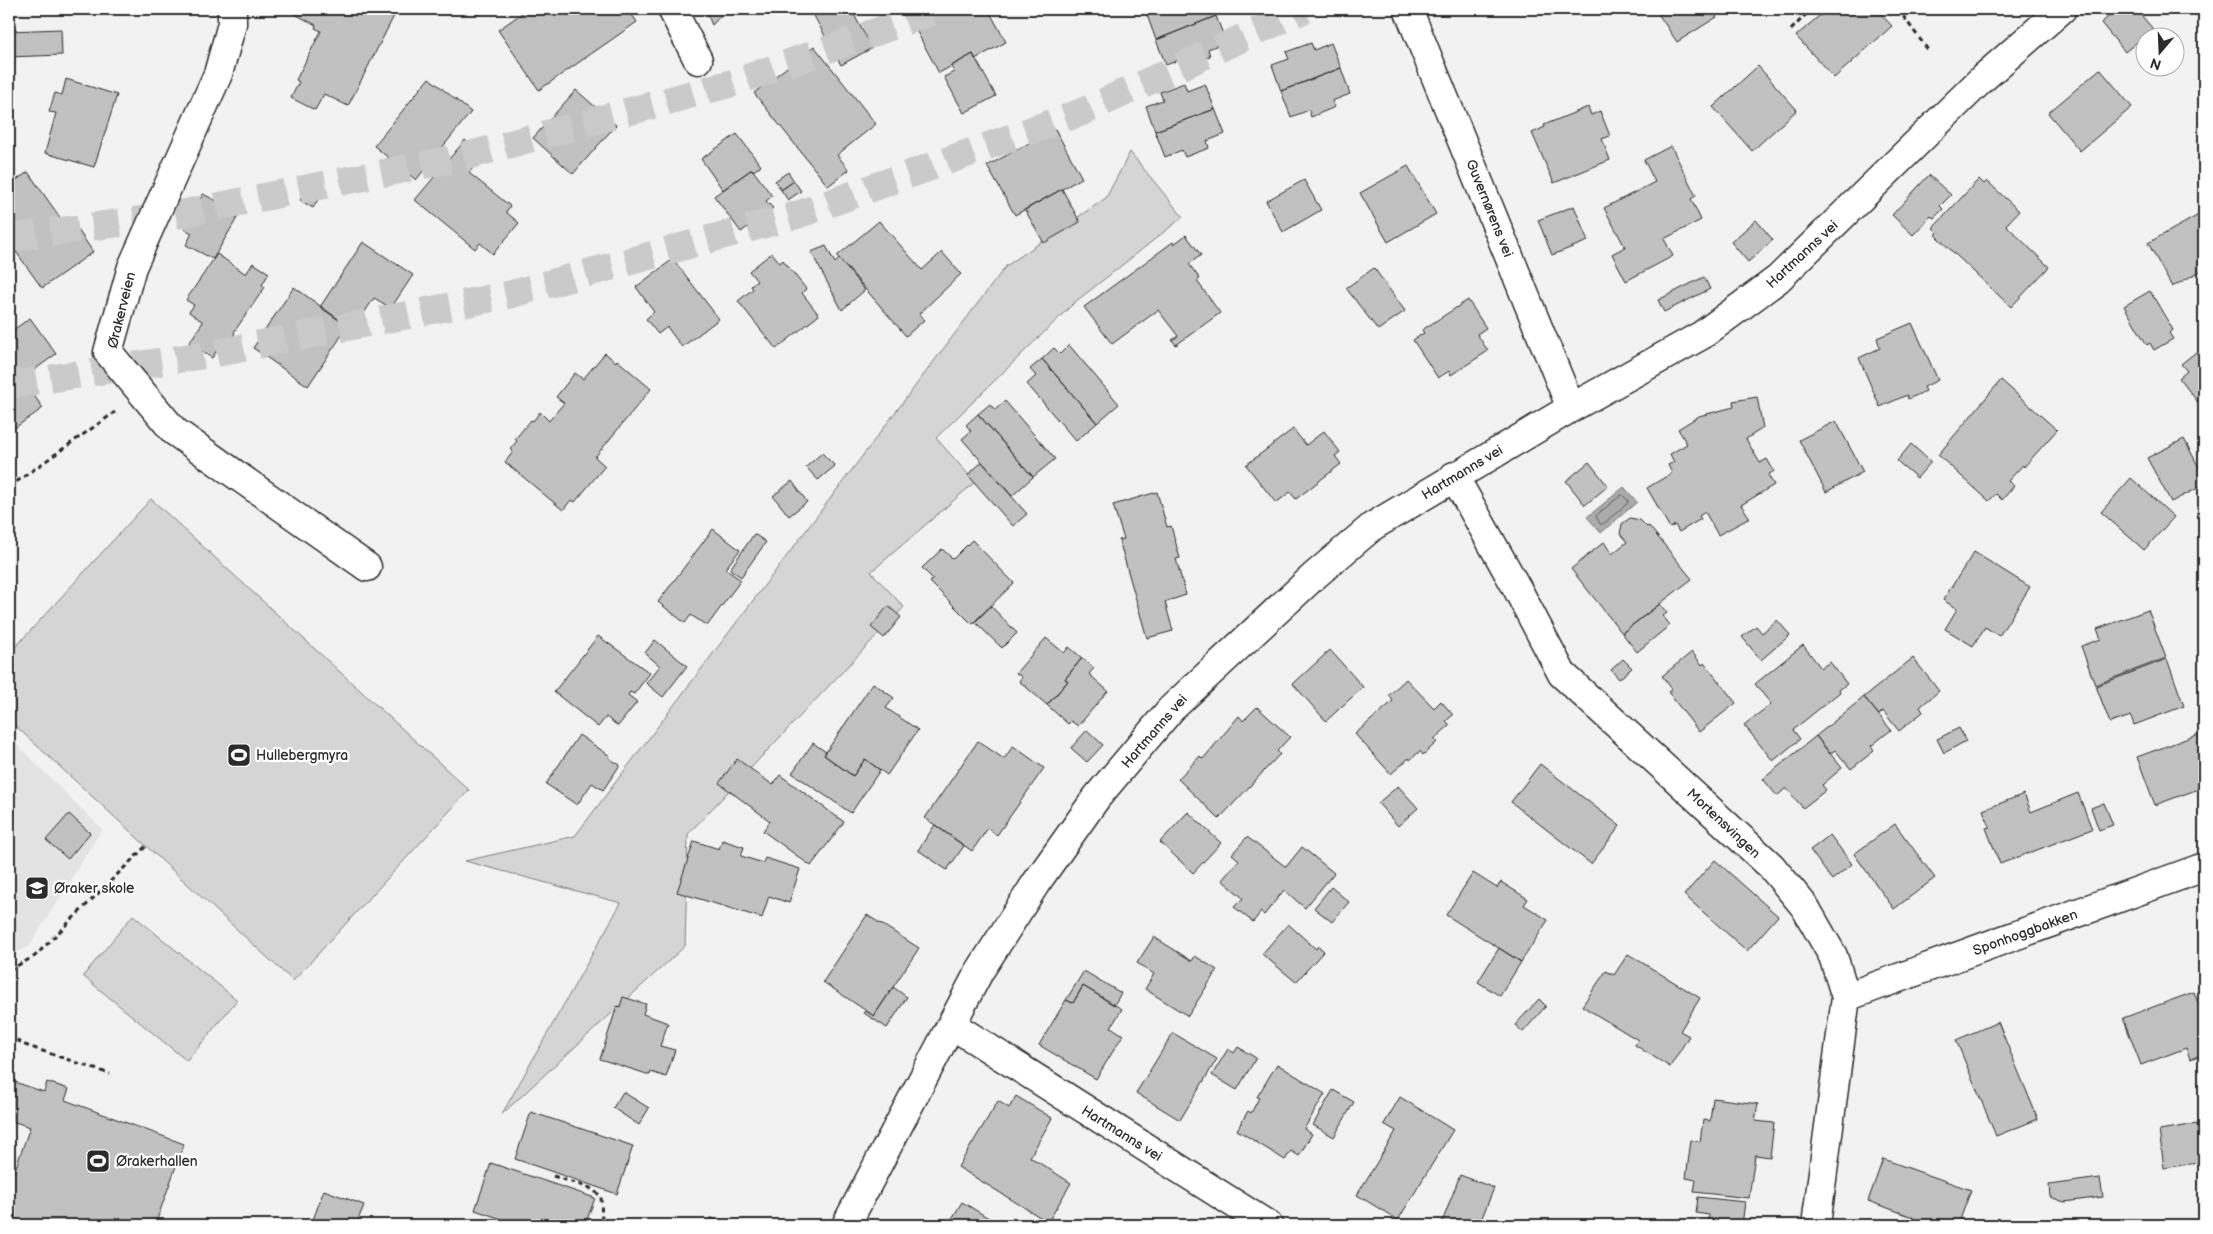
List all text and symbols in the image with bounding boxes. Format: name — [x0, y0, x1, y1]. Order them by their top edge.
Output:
north arrow — [2136, 28, 2186, 78]
text: N — [2148, 54, 2164, 74]
street label: Guvernørens vei — [1462, 157, 1517, 260]
street label: Hartmanns vei — [1763, 217, 1842, 292]
street label: Ørakerveien — [104, 270, 139, 350]
street label: Hartmanns vei — [1419, 441, 1506, 503]
street label: Hartmanns vei — [1118, 691, 1191, 772]
sports icon: Hullebergmyra — [226, 742, 252, 768]
place label: Hullebergmyra — [256, 747, 348, 764]
street label: Mortensvingen — [1683, 785, 1764, 862]
school or university icon: Øraker skole — [24, 875, 50, 901]
place label: Øraker skole — [54, 880, 134, 897]
street label: Sponhoggbakken — [1971, 906, 2080, 959]
street label: Hartmanns vei — [1078, 1102, 1165, 1165]
sports icon: Ørakerhallen — [85, 1148, 111, 1174]
place label: Ørakerhallen — [116, 1153, 198, 1170]

